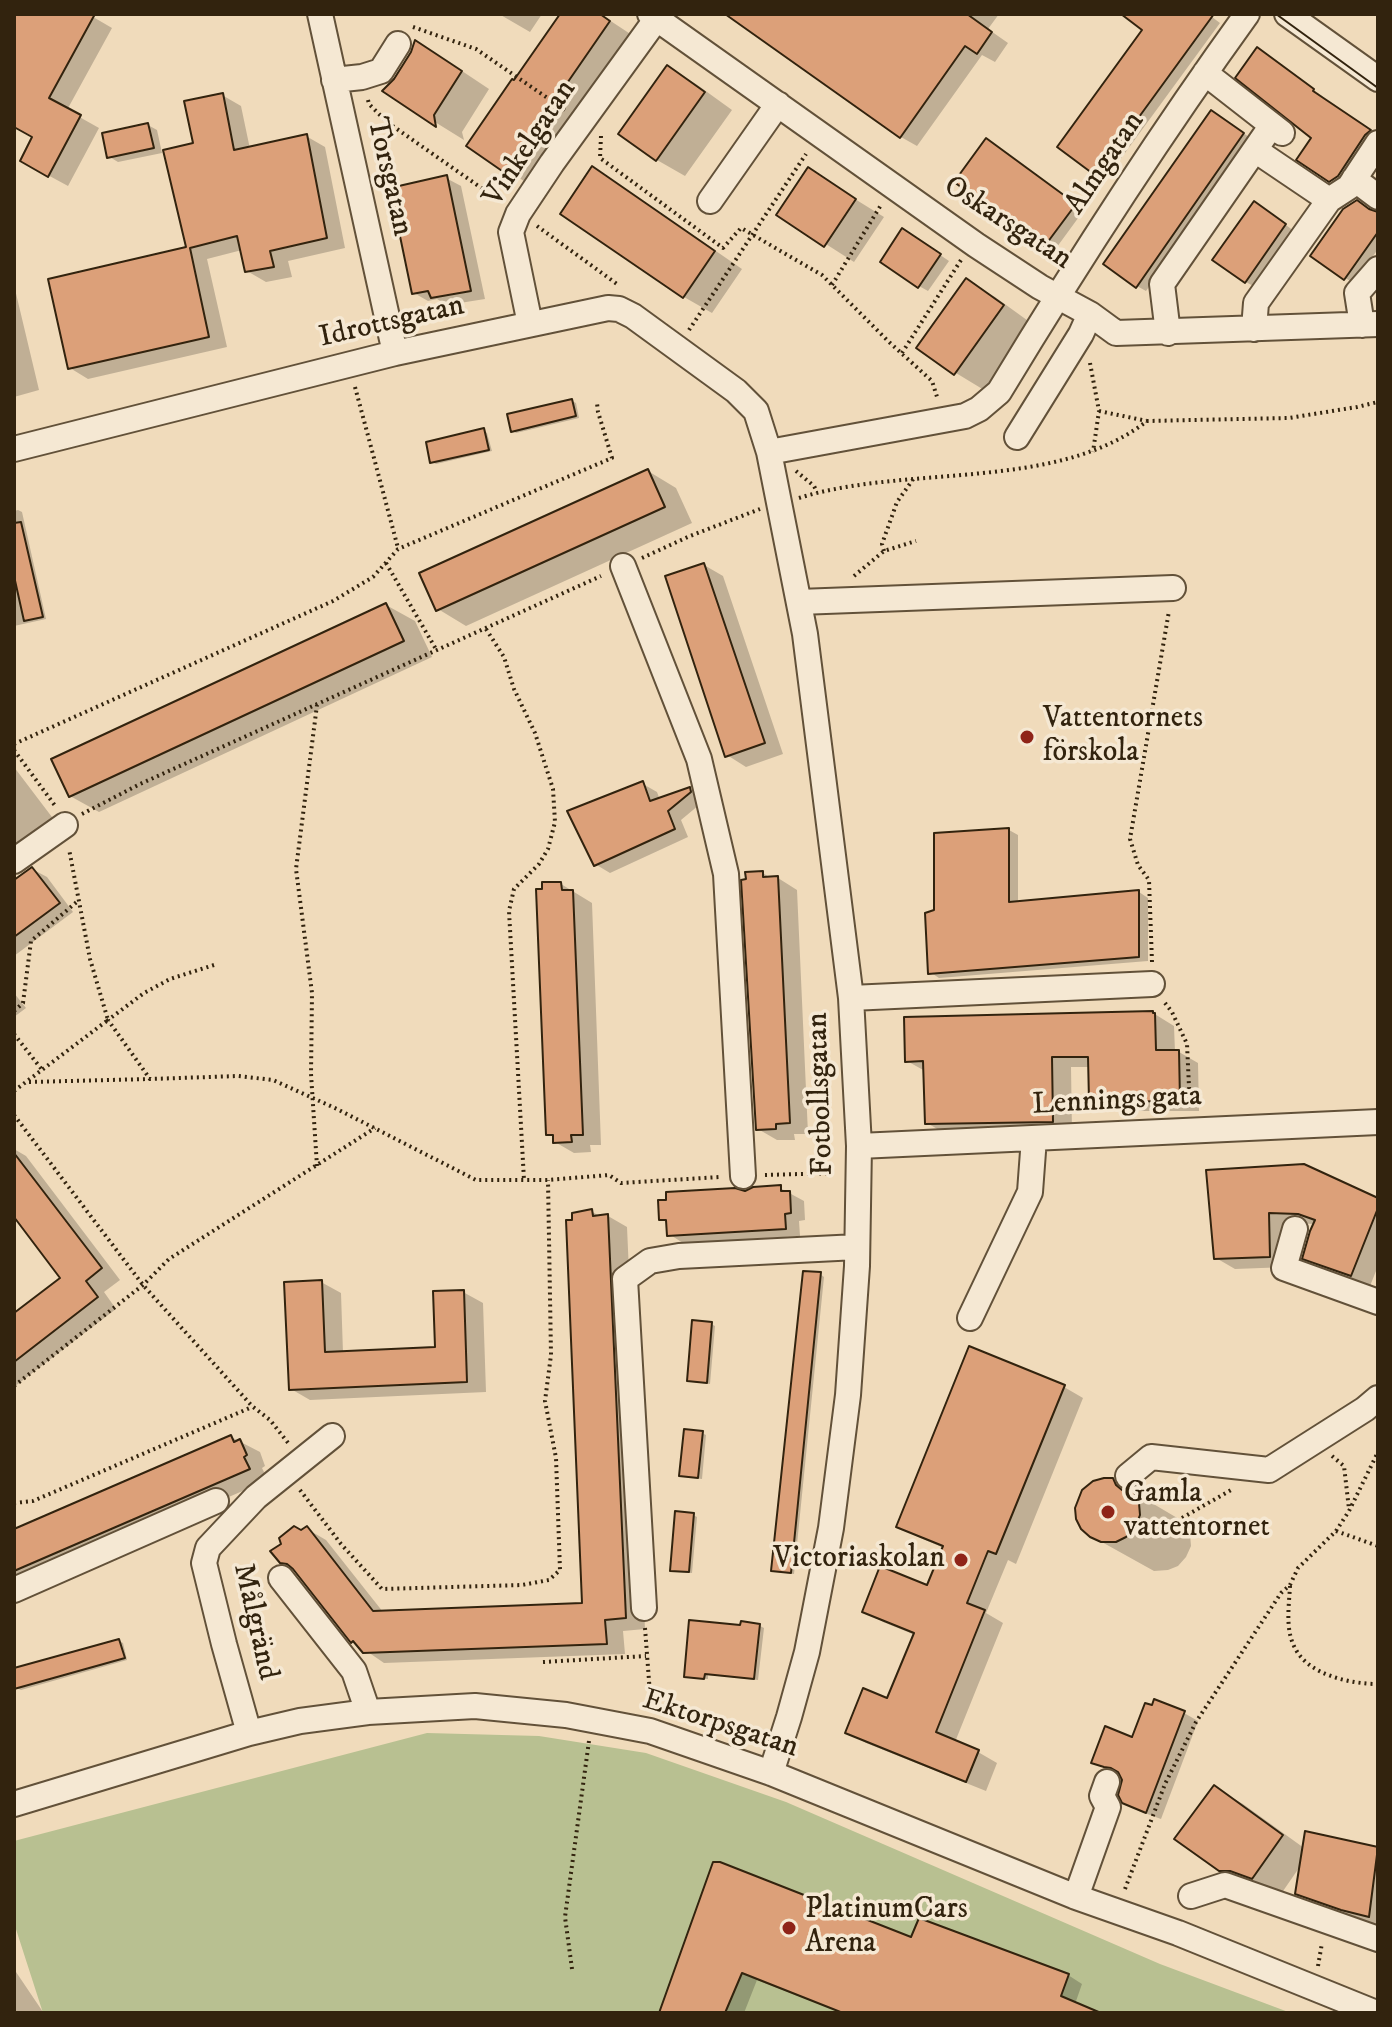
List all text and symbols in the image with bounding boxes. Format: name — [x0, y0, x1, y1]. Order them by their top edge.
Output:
street label: Vinkelgatan — [477, 74, 585, 214]
street label: Almgatan — [1059, 106, 1153, 222]
street label: Torsgatan — [357, 114, 419, 240]
street label: Oskarsgatan — [936, 169, 1078, 279]
street label: Idrottsgatan — [316, 289, 468, 357]
place label: Vattentornets förskola — [1043, 702, 1203, 772]
marker: Vattentornets förskola — [1018, 728, 1036, 746]
street label: Fotbollsgatan — [801, 1012, 843, 1176]
street label: Lennings gata — [1031, 1080, 1203, 1124]
place label: Gamla vattentornet — [1124, 1477, 1270, 1548]
marker: Gamla vattentornet — [1099, 1503, 1117, 1521]
place label: Victoriaskolan — [773, 1542, 945, 1578]
marker: Victoriaskolan — [952, 1551, 970, 1569]
street label: Målgränd — [223, 1560, 285, 1684]
street label: Ektorpsgatan — [638, 1683, 802, 1767]
place label: PlatinumCars Arena — [805, 1893, 968, 1964]
marker: PlatinumCars Arena — [780, 1919, 798, 1937]

